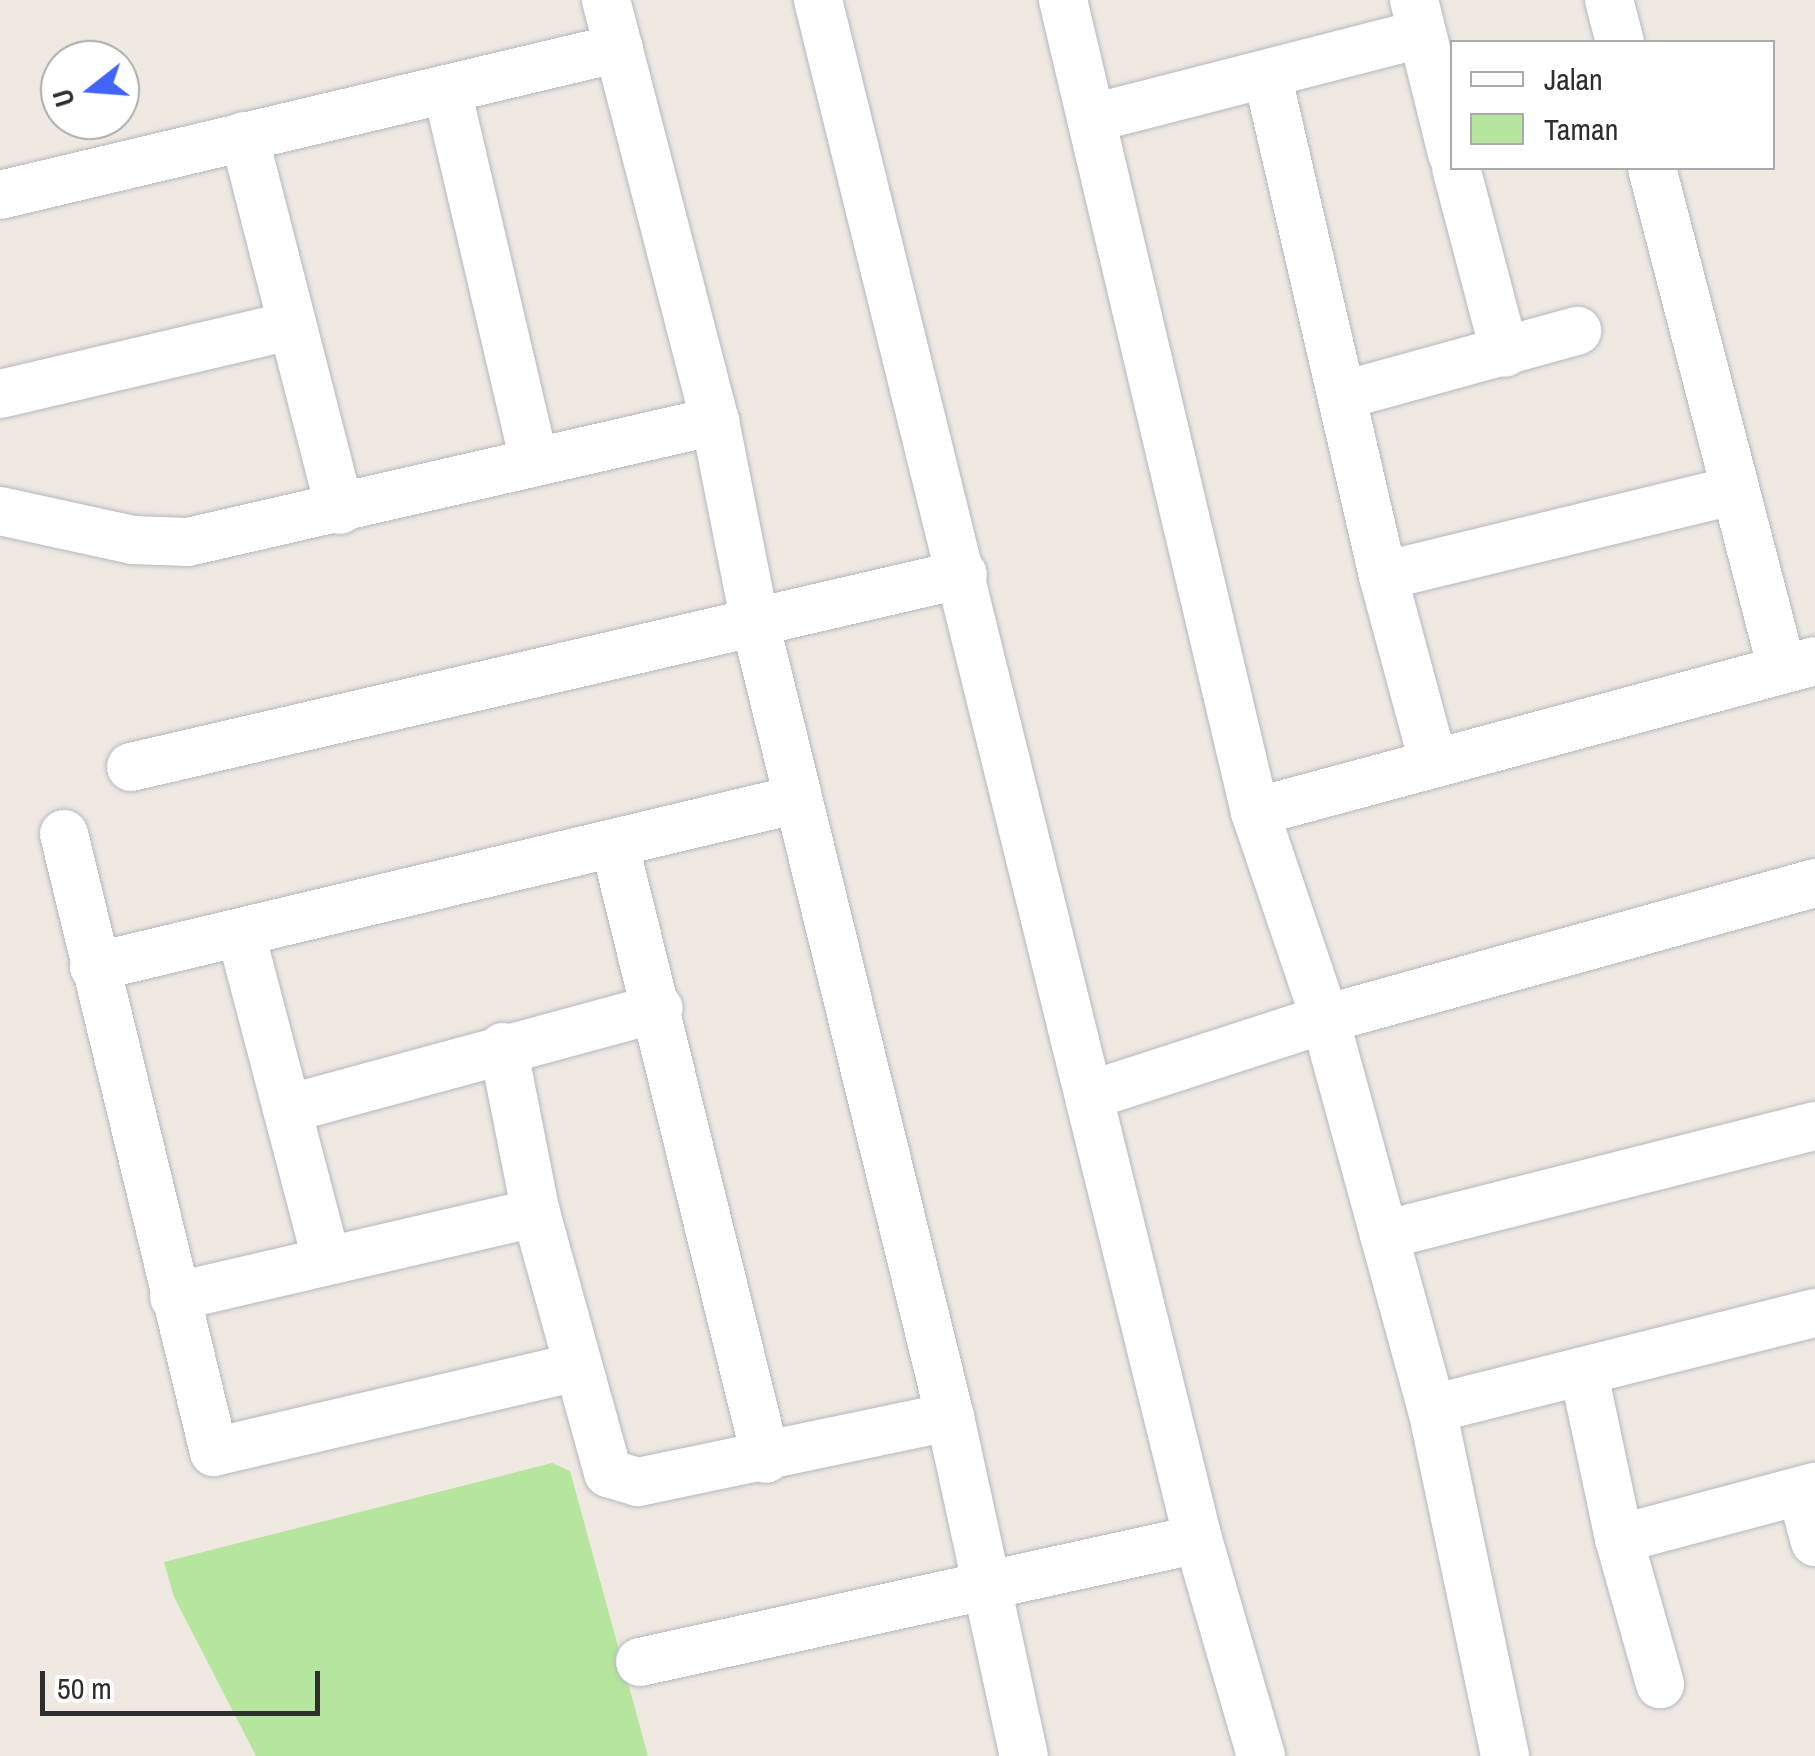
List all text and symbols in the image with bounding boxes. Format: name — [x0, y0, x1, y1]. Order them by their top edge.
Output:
north arrow — [40, 40, 140, 140]
legend — [1450, 40, 1775, 170]
text: Jalan — [1544, 59, 1603, 99]
text: U — [43, 85, 84, 112]
text: Taman — [1544, 109, 1618, 149]
scale bar — [45, 1651, 325, 1713]
text: 50 m — [57, 1668, 112, 1708]

